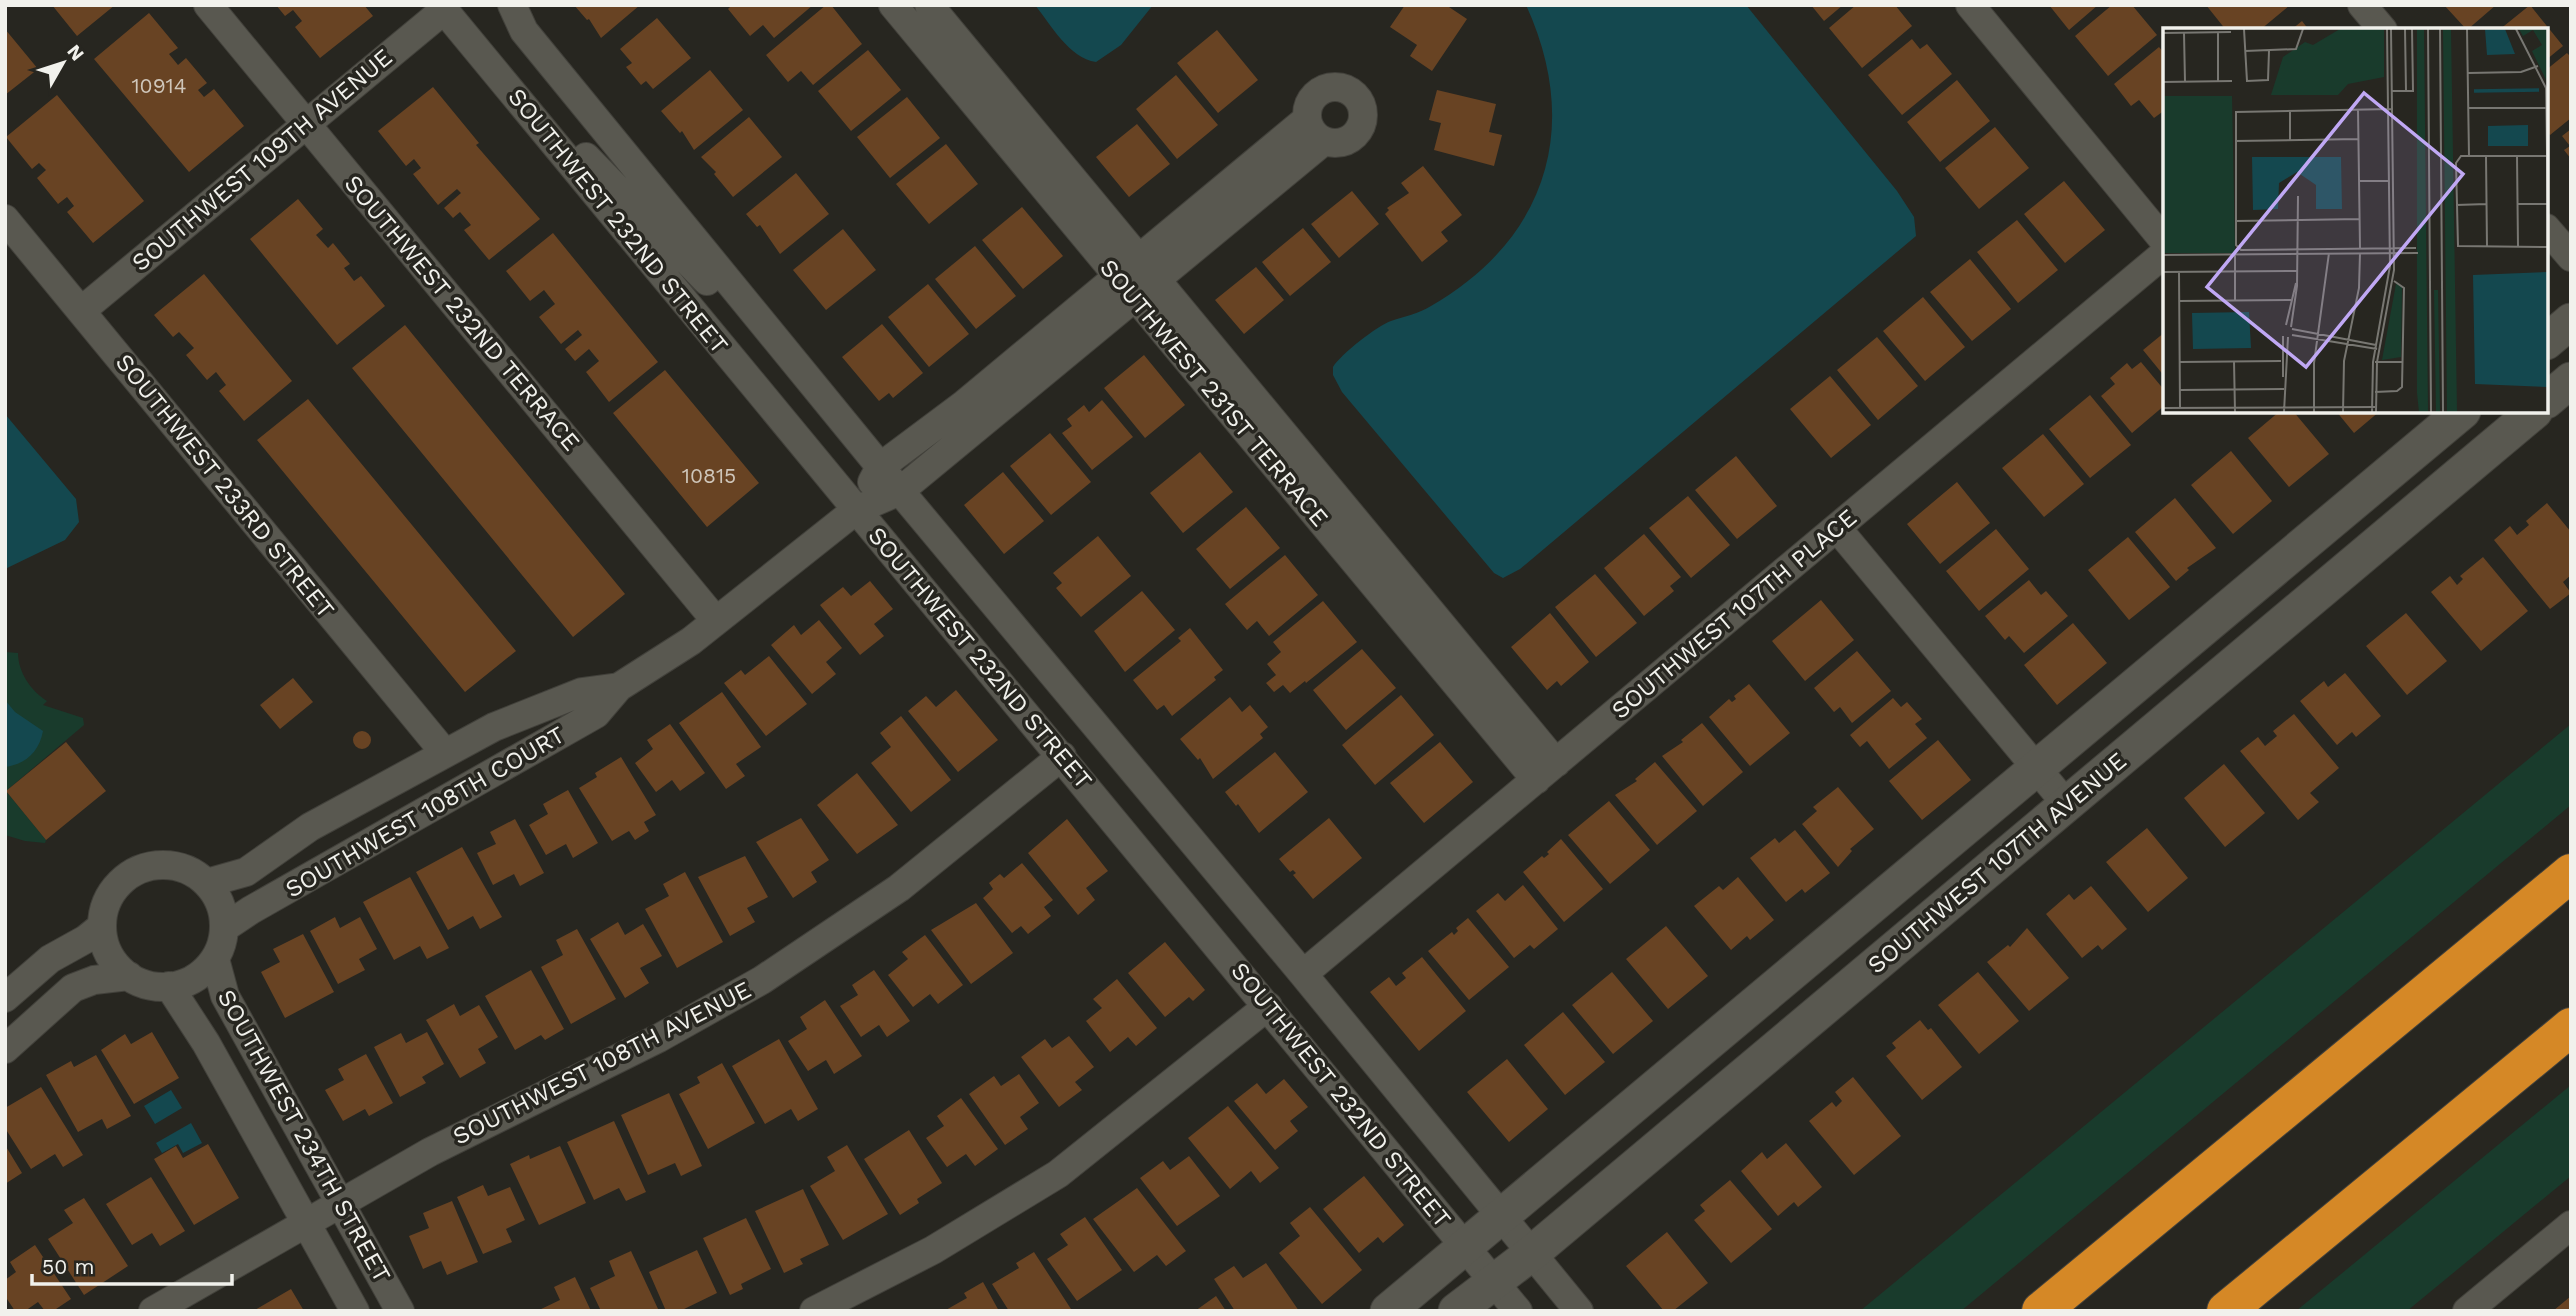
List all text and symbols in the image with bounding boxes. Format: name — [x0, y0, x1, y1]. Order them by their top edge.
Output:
north arrow — [28, 28, 98, 98]
inset map — [2163, 28, 2548, 413]
text: N — [62, 40, 89, 65]
street label: SOUTHWEST 109TH AVENUE — [126, 43, 398, 277]
house number: 10914 — [131, 73, 187, 98]
street label: SOUTHWEST 232ND STREET — [502, 83, 734, 359]
street label: SOUTHWEST 232ND TERRACE — [339, 170, 585, 456]
street label: SOUTHWEST 231ST TERRACE — [1094, 254, 1334, 532]
street label: SOUTHWEST 233RD STREET — [110, 348, 340, 624]
house number: 10815 — [682, 463, 736, 488]
street label: SOUTHWEST 107TH PLACE — [1606, 503, 1862, 725]
street label: SOUTHWEST 232ND STREET — [862, 522, 1098, 794]
street label: SOUTHWEST 108TH COURT — [280, 720, 570, 904]
street label: SOUTHWEST 107TH AVENUE — [1862, 747, 2132, 979]
street label: SOUTHWEST 232ND STREET — [1225, 957, 1457, 1233]
street label: SOUTHWEST 108TH AVENUE — [448, 975, 756, 1151]
street label: SOUTHWEST 234TH STREET — [212, 985, 396, 1287]
scale bar — [32, 1242, 231, 1286]
text: 50 m — [42, 1254, 94, 1279]

